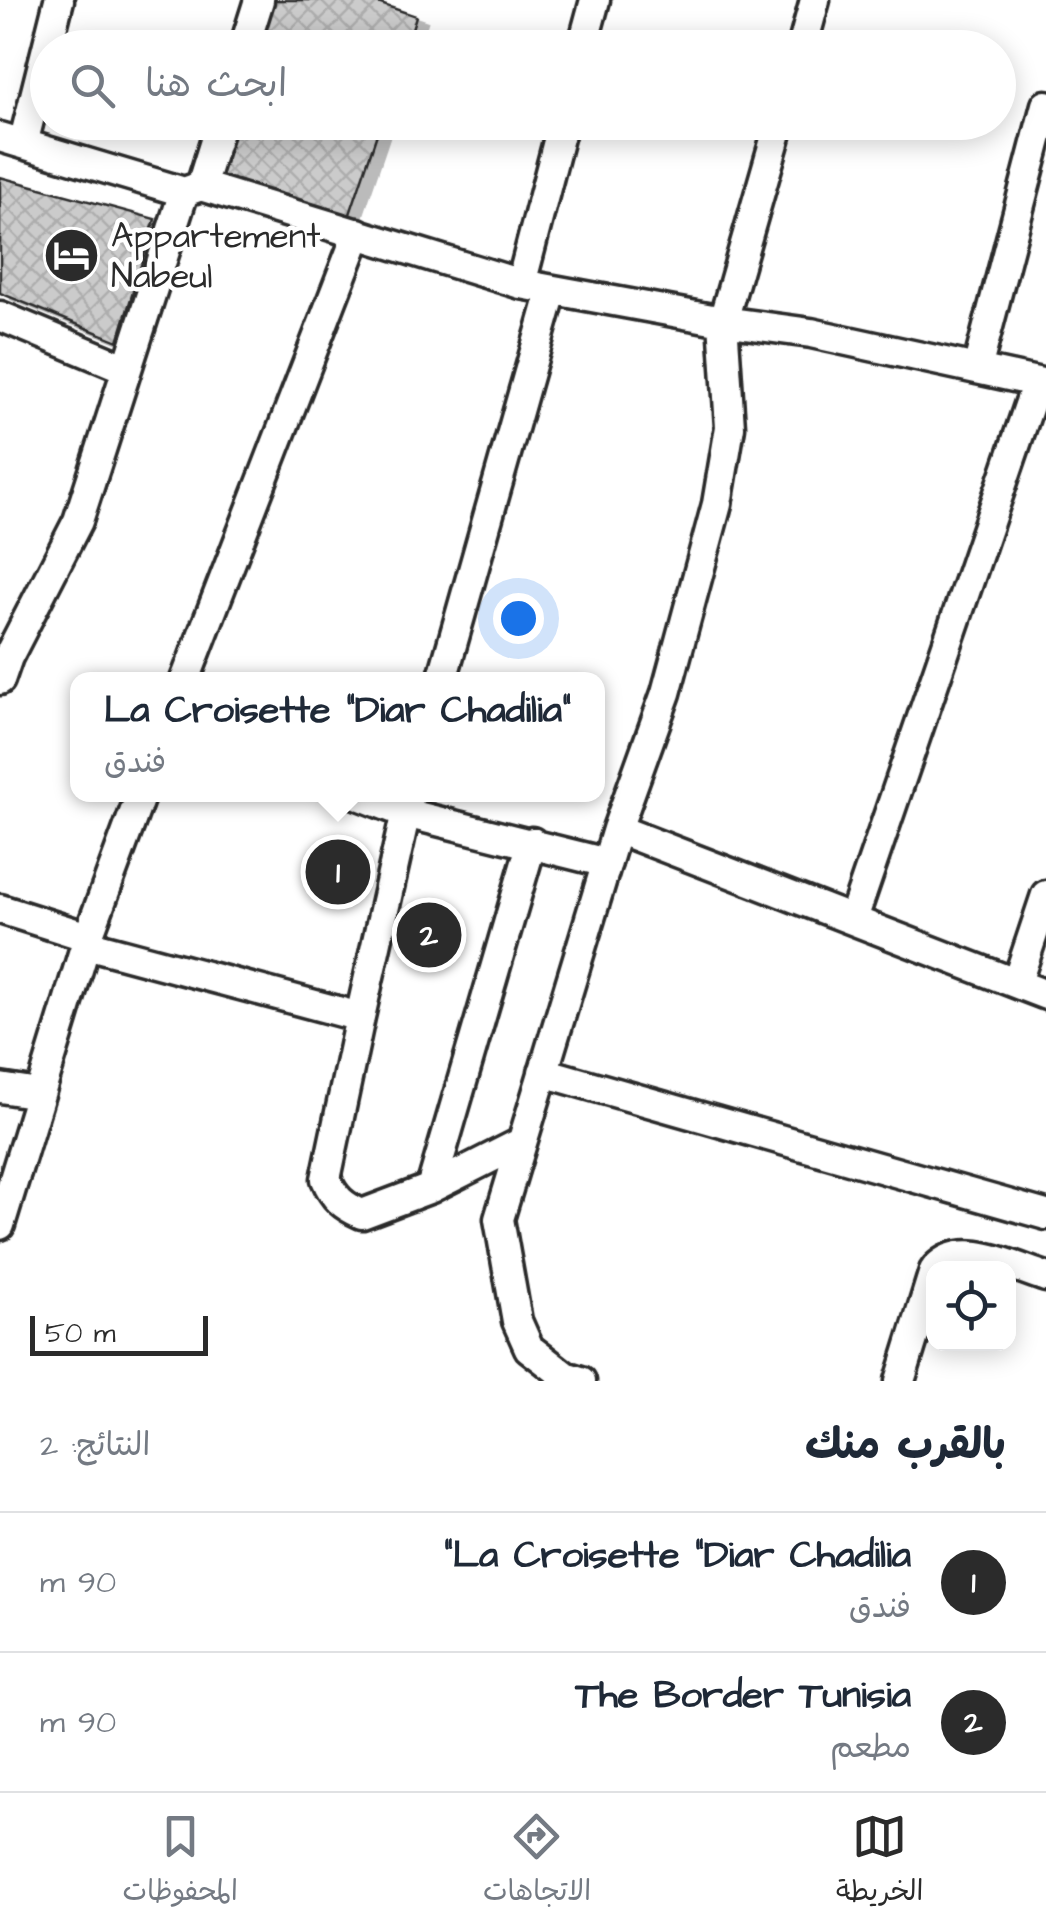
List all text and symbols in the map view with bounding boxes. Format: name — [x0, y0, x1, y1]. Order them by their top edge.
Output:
search box — [30, 30, 1016, 140]
icon: search — [65, 58, 120, 113]
text: ابحث هنا — [145, 59, 287, 111]
place label: Appartement Nabeul — [111, 212, 320, 301]
hotel icon: Appartement Nabeul — [42, 226, 102, 286]
your location — [493, 593, 544, 644]
popup — [70, 672, 605, 802]
text: La Croisette "Diar Chadilia" — [104, 685, 571, 737]
text: فندق — [104, 740, 166, 785]
pin: 1 — [306, 834, 370, 910]
pin: 2 — [396, 898, 462, 972]
map controls — [926, 1261, 1016, 1351]
button: locate — [926, 1261, 1016, 1351]
scale bar — [30, 1311, 208, 1356]
text: 50 m — [45, 1314, 116, 1353]
text: بالقرب منك — [805, 1417, 1006, 1475]
text: النتائج: 2 — [40, 1423, 150, 1468]
text: La Croisette "Diar Chadilia" — [444, 1530, 911, 1582]
text: 90 m — [40, 1560, 116, 1605]
text: 1 — [971, 1560, 976, 1605]
text: فندق — [849, 1585, 911, 1630]
text: The Border Tunisia — [575, 1670, 911, 1722]
text: 90 m — [40, 1700, 116, 1745]
text: 2 — [964, 1700, 983, 1745]
text: مطعم — [830, 1725, 911, 1770]
tab: المحفوظات — [123, 1809, 238, 1915]
tab: الاتجاهات — [483, 1809, 591, 1915]
tab: الخريطة — [836, 1809, 923, 1915]

